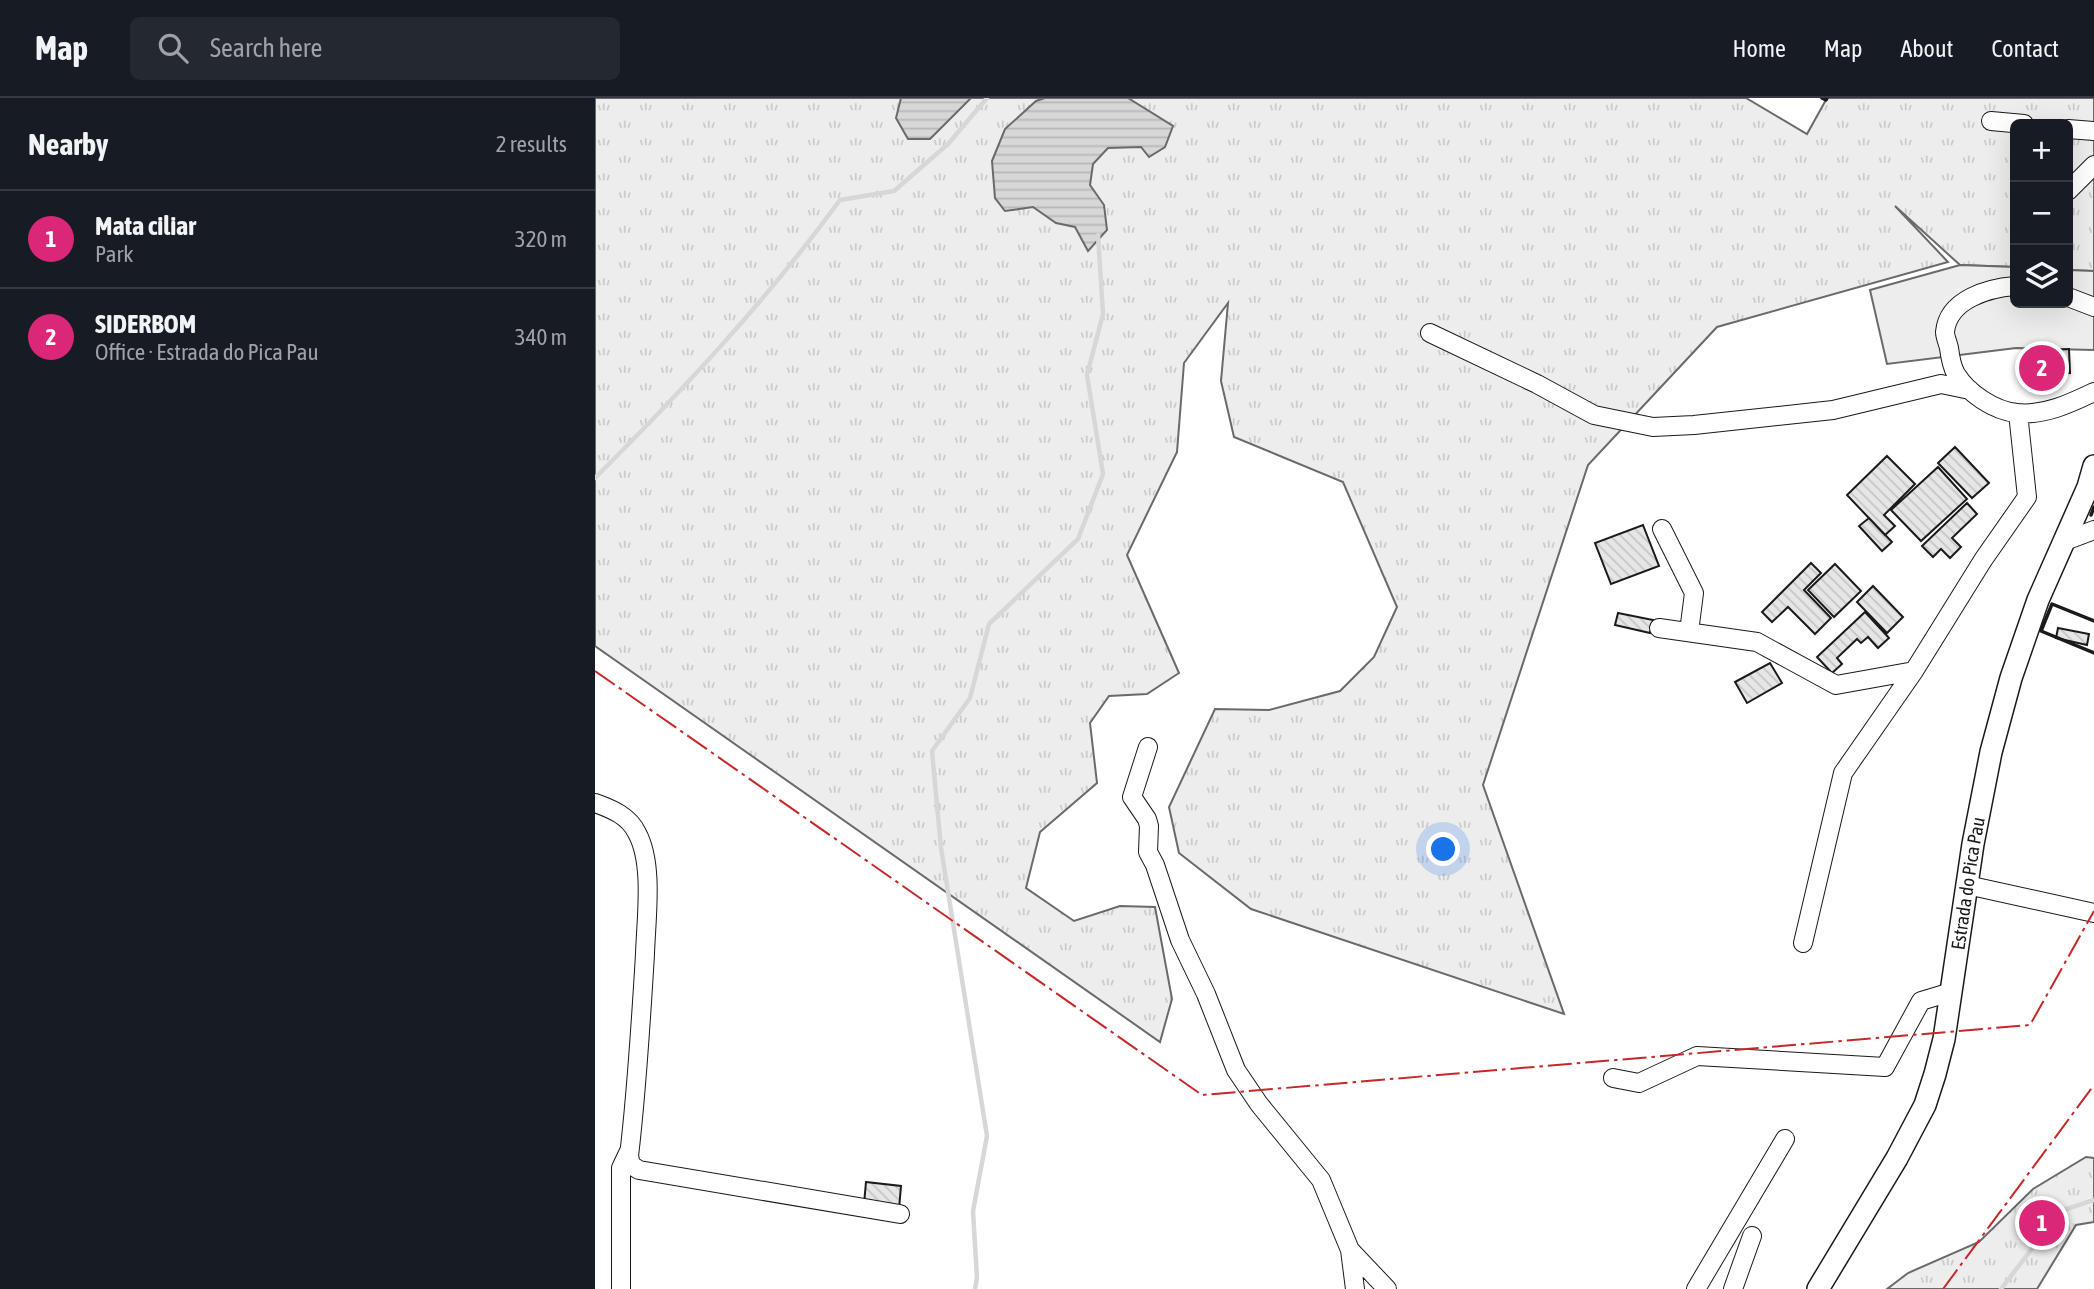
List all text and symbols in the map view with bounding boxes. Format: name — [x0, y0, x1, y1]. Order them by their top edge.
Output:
search box — [130, 17, 620, 80]
text: Map — [35, 29, 88, 67]
icon: search — [154, 29, 192, 67]
text: Search here — [210, 33, 322, 63]
text: Home — [1732, 35, 1786, 62]
text: Map — [1824, 35, 1862, 62]
text: About — [1900, 35, 1953, 62]
text: Contact — [1991, 35, 2059, 62]
map controls — [2010, 119, 2073, 308]
button: + — [2010, 119, 2073, 182]
text: Nearby — [28, 127, 108, 161]
text: 2 results — [496, 131, 567, 157]
button: − — [2010, 182, 2073, 245]
text: Mata ciliar — [95, 211, 196, 241]
text: 1 — [46, 226, 56, 252]
text: 320 m — [515, 226, 567, 252]
text: Park — [95, 241, 133, 267]
button: layers — [2010, 245, 2073, 308]
text: SIDERBOM — [95, 309, 196, 339]
text: 2 — [46, 324, 56, 350]
text: 340 m — [515, 324, 567, 350]
text: Office · Estrada do Pica Pau — [95, 339, 319, 365]
pin: 2 — [2019, 342, 2065, 394]
street label: Estrada do Pica Pau — [1946, 815, 1989, 951]
your location — [1426, 832, 1460, 866]
pin: 1 — [2019, 1197, 2065, 1249]

